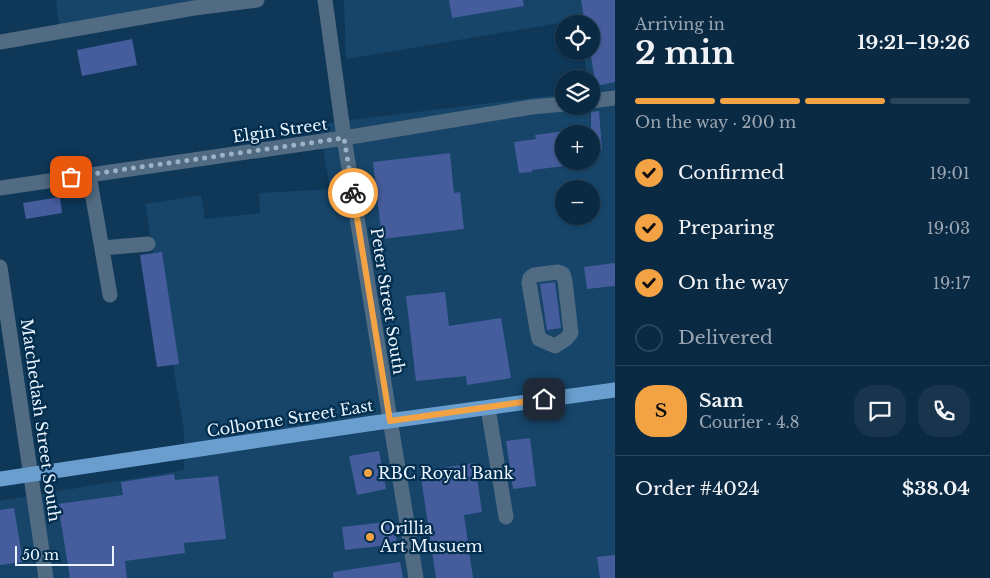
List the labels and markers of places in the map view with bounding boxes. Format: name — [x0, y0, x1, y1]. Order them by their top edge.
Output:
pin — [50, 156, 92, 198]
pin — [523, 378, 565, 420]
place label: RBC Royal Bank — [378, 463, 514, 483]
marker: RBC Royal Bank — [362, 467, 374, 479]
place label: Orillia Art Musuem — [379, 518, 483, 556]
marker: Orillia Art Musuem — [364, 531, 376, 543]

